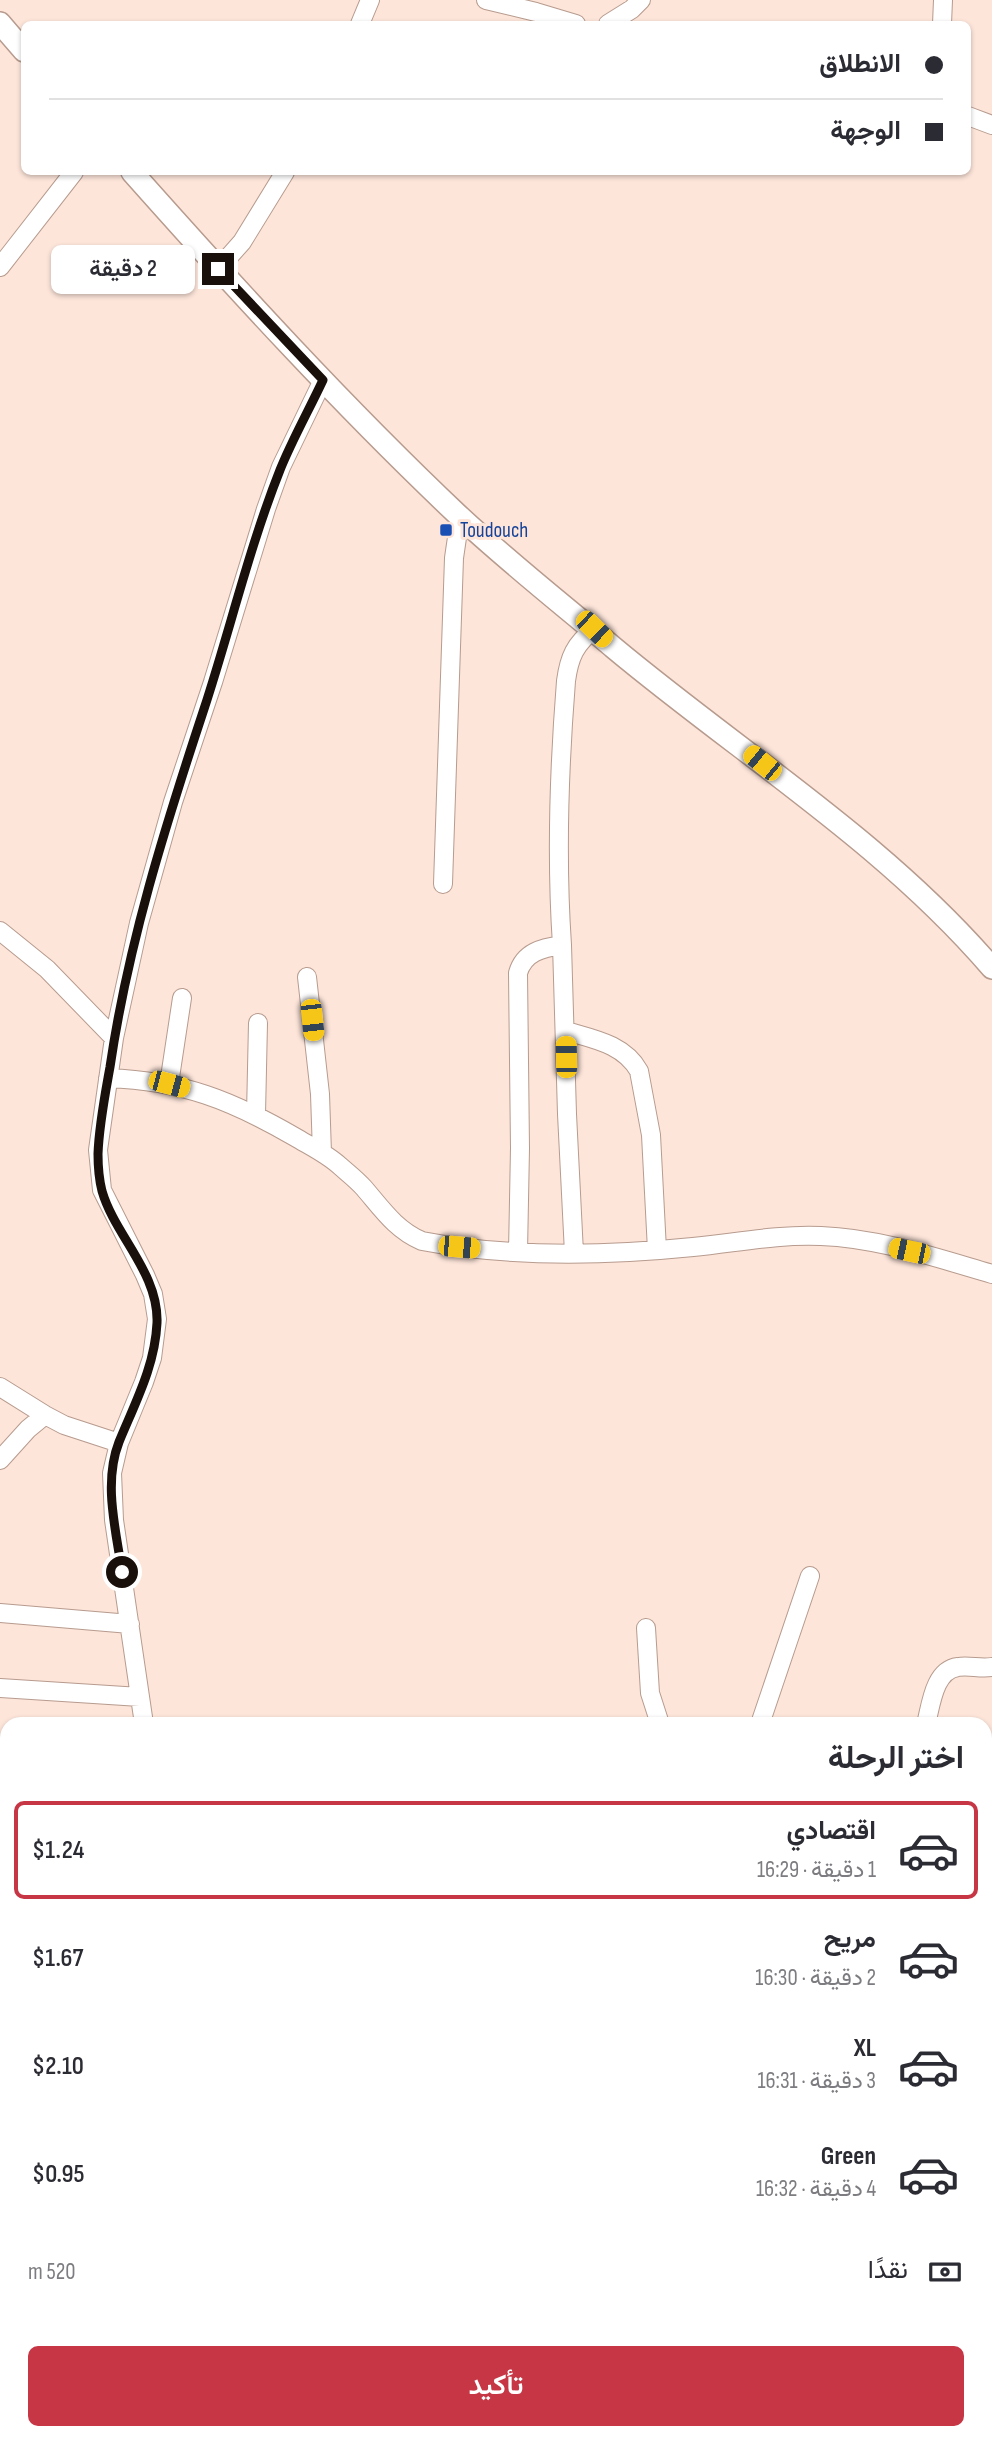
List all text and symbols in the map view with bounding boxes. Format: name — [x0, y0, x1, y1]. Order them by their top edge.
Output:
text: الانطلاق — [819, 49, 901, 80]
text: الوجهة — [830, 116, 901, 147]
callout: 2 دقيقة — [50, 244, 194, 294]
route end — [202, 253, 234, 285]
text: 2 دقيقة — [89, 255, 157, 283]
place label: Toudouch — [460, 518, 528, 543]
marker: Toudouch — [438, 522, 454, 538]
car — [572, 607, 617, 651]
car — [740, 742, 785, 784]
car — [300, 998, 325, 1042]
car — [556, 1036, 577, 1078]
car — [146, 1068, 193, 1100]
car — [438, 1235, 481, 1259]
car — [887, 1236, 932, 1266]
route start — [106, 1556, 138, 1588]
text: اختر الرحلة — [828, 1739, 964, 1778]
text: اقتصادي — [787, 1816, 876, 1847]
icon: car — [897, 1819, 960, 1882]
text: $1.24 — [32, 1835, 84, 1866]
text: 1 دقيقة · 16:29 — [757, 1856, 876, 1884]
text: مريح — [824, 1924, 876, 1955]
icon: car — [897, 1927, 960, 1990]
text: $1.67 — [32, 1943, 83, 1974]
text: 2 دقيقة · 16:30 — [755, 1964, 876, 1992]
text: XL — [854, 2033, 876, 2064]
icon: car — [897, 2035, 960, 2098]
text: $2.10 — [32, 2051, 84, 2082]
text: 3 دقيقة · 16:31 — [757, 2067, 876, 2095]
text: Green — [821, 2141, 876, 2172]
icon: car — [897, 2143, 960, 2206]
text: $0.95 — [32, 2159, 85, 2190]
text: 4 دقيقة · 16:32 — [756, 2175, 876, 2203]
icon: cash — [926, 2253, 964, 2291]
text: نقدًا — [868, 2255, 908, 2286]
text: 520 m — [28, 2258, 75, 2286]
button: تأكيد — [28, 2346, 964, 2426]

